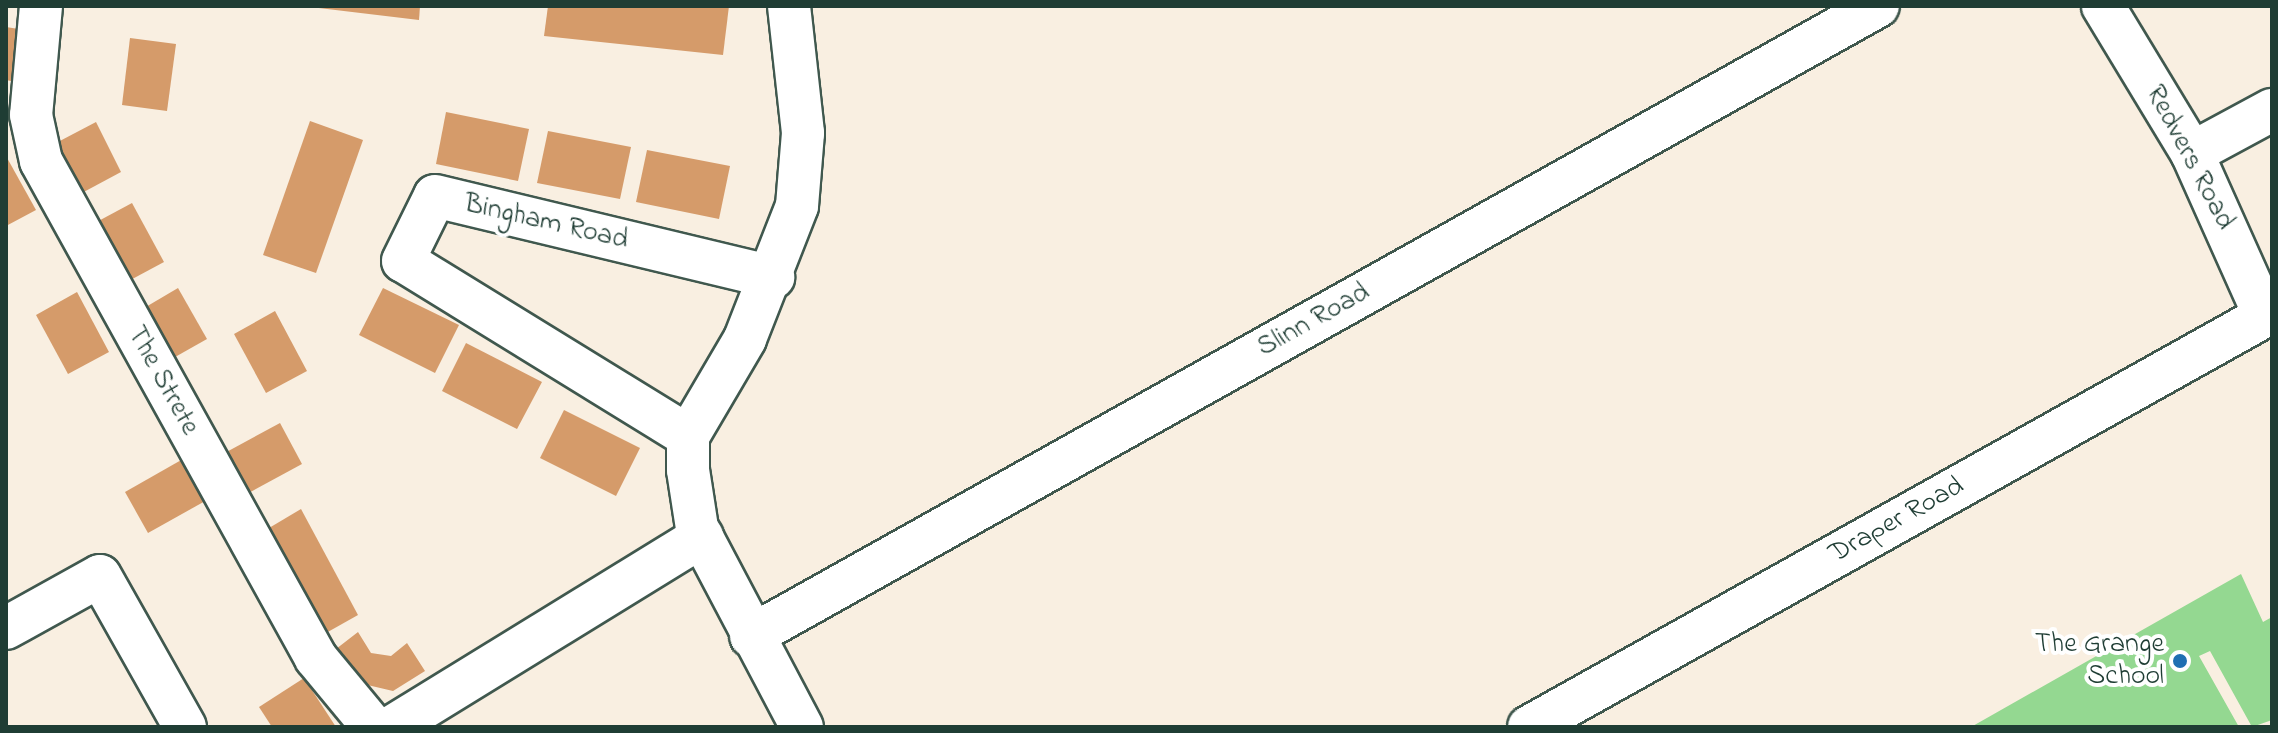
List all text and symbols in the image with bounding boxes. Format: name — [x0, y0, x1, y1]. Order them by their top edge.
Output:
street label: Redvers Road — [2137, 80, 2241, 236]
street label: Bingham Road — [461, 188, 631, 258]
street label: Slinn Road — [1252, 276, 1376, 366]
street label: The Strete — [118, 321, 206, 441]
street label: Draper Road — [1824, 470, 1970, 572]
place label: The Grange School — [2035, 628, 2164, 694]
marker: The Grange School — [2171, 652, 2189, 670]

